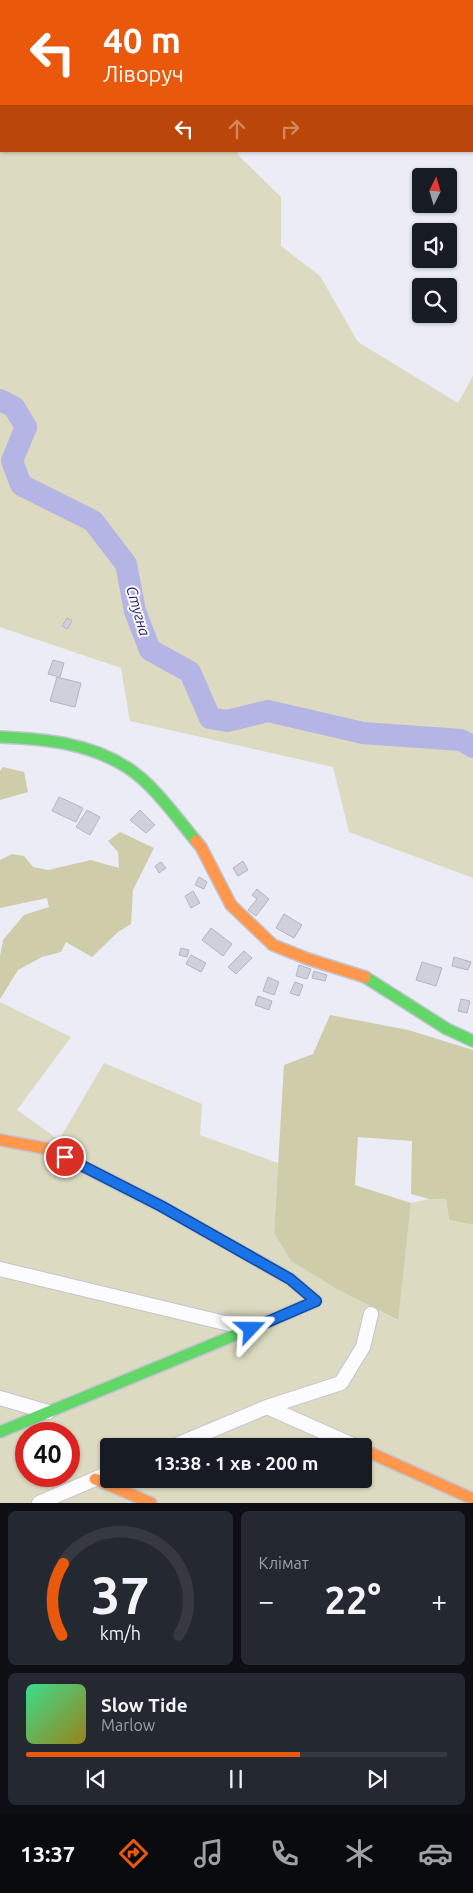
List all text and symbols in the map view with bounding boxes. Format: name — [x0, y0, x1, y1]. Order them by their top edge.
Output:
icon: left — [20, 20, 85, 85]
text: 40 m — [103, 20, 181, 60]
text: Ліворуч — [103, 61, 184, 86]
icon: left — [170, 115, 198, 143]
icon: ahead — [223, 115, 251, 143]
icon: right — [276, 115, 304, 143]
north arrow — [412, 168, 458, 212]
map controls — [412, 168, 457, 323]
button: sound — [412, 223, 457, 268]
button: search — [412, 278, 457, 323]
water label: Стугна — [123, 584, 154, 638]
pin — [44, 1136, 86, 1178]
icon: arrive — [51, 1143, 79, 1171]
position arrow — [224, 1302, 276, 1354]
speed limit sign: 40 — [15, 1422, 80, 1487]
text: 13:38 · 1 хв · 200 m — [154, 1452, 318, 1474]
text: Клімат — [259, 1554, 309, 1572]
text: 37 — [91, 1566, 150, 1624]
text: 22° — [325, 1579, 381, 1621]
text: − — [259, 1585, 274, 1616]
text: + — [431, 1585, 447, 1616]
text: km/h — [100, 1623, 141, 1643]
text: Slow Tide — [101, 1694, 188, 1716]
text: Marlow — [101, 1716, 155, 1734]
icon: previous — [82, 1765, 110, 1793]
icon: pause — [222, 1765, 250, 1793]
icon: next — [363, 1765, 391, 1793]
icon: directions — [116, 1836, 151, 1871]
icon: music — [191, 1836, 226, 1871]
icon: phone — [267, 1836, 302, 1871]
icon: climate — [342, 1836, 377, 1871]
icon: car — [418, 1836, 453, 1871]
text: 13:37 — [20, 1841, 75, 1866]

